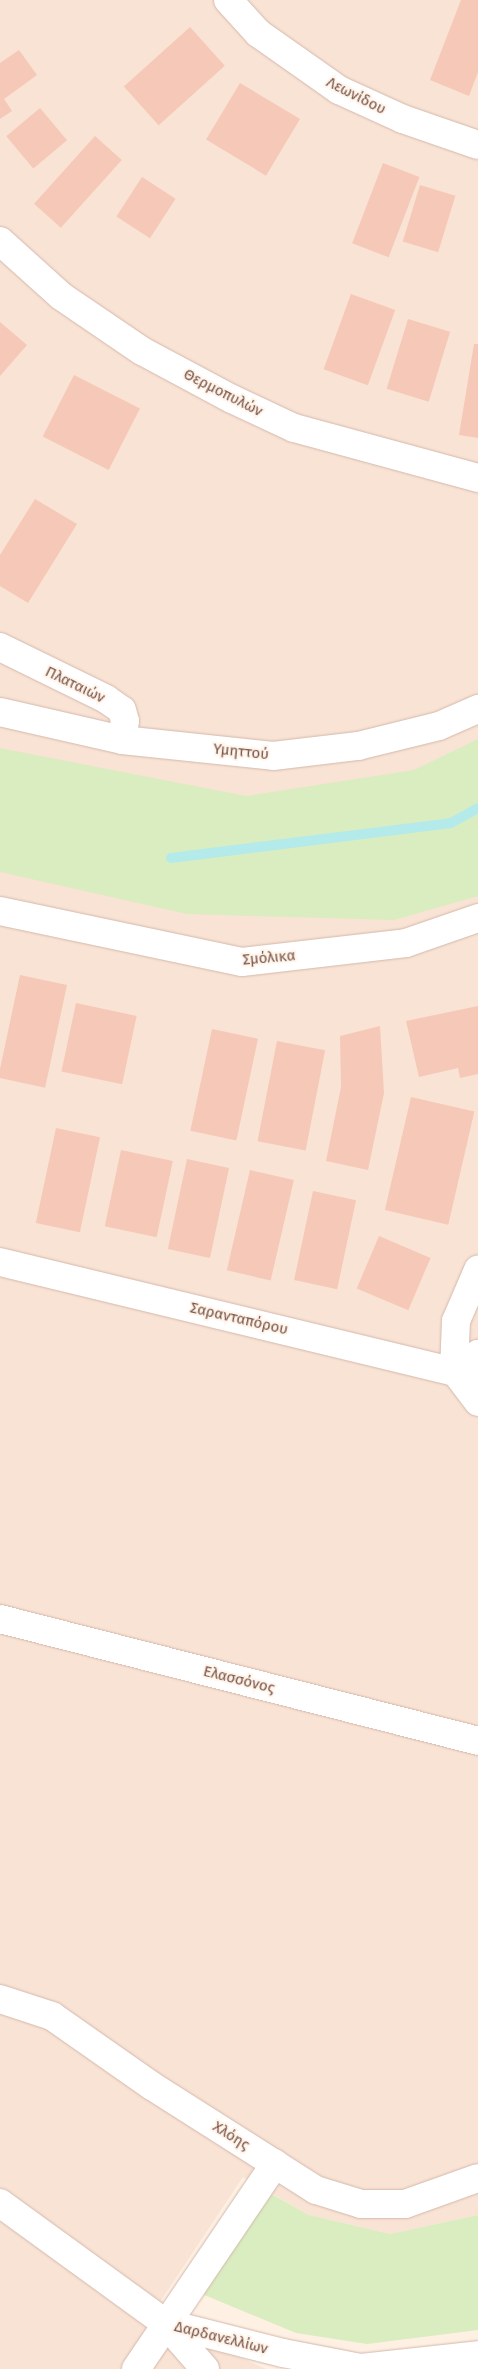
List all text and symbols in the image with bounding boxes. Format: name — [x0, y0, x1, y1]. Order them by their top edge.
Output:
street label: Λεωνίδου — [323, 73, 389, 119]
street label: Θερμοπυλών — [180, 365, 266, 421]
street label: Πλαταιών — [42, 663, 108, 707]
street label: Υμηττού — [212, 740, 270, 764]
street label: Σμόλικα — [242, 947, 296, 969]
street label: Σαρανταπόρου — [188, 1299, 290, 1339]
street label: Ελασσόνος — [201, 1662, 277, 1698]
street label: Χλόης — [209, 2118, 253, 2154]
street label: Δαρδανελλίων — [172, 2318, 270, 2358]

